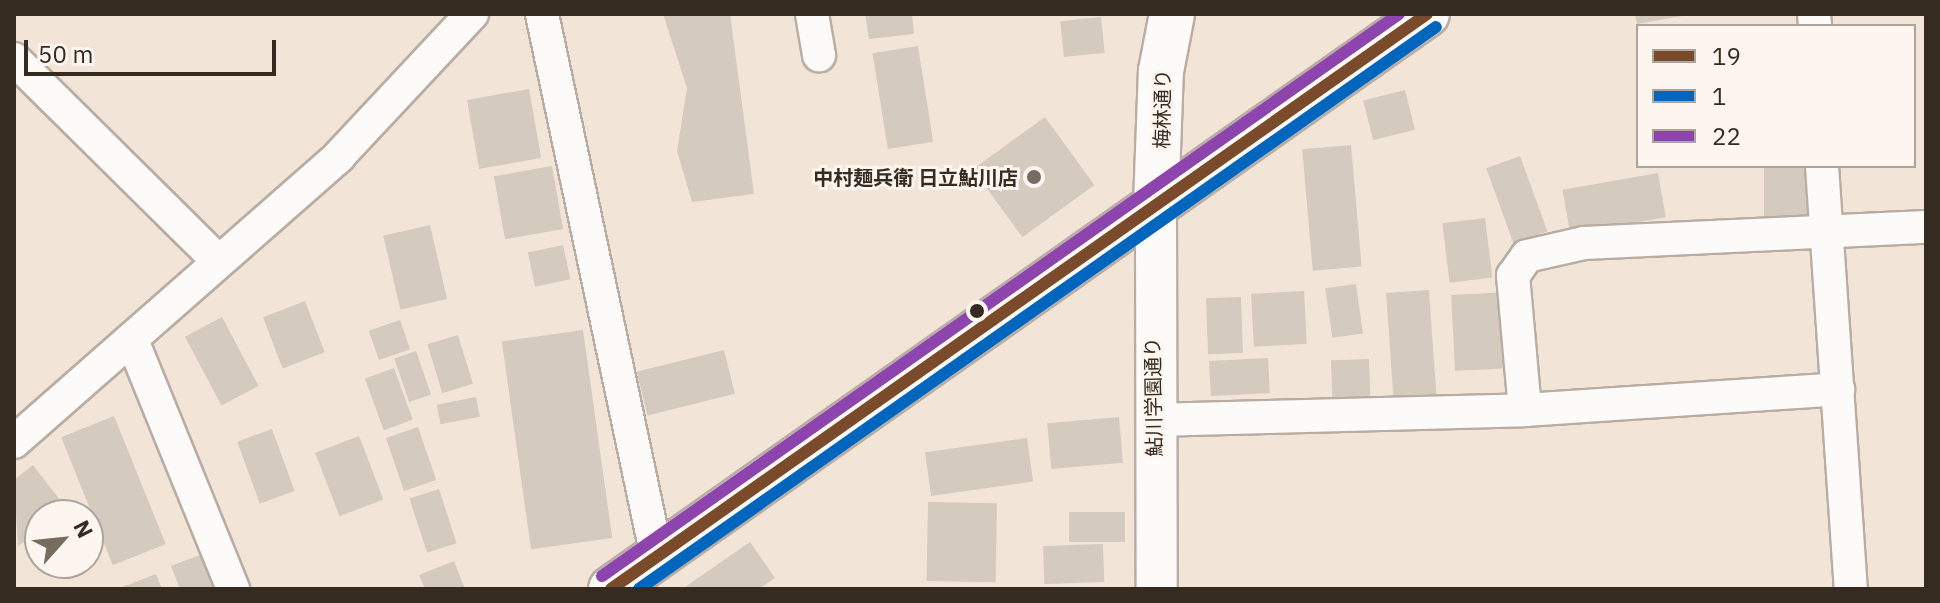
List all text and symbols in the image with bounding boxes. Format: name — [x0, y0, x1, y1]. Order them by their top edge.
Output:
scale bar — [28, 24, 280, 74]
legend — [1636, 24, 1916, 168]
text: 50 m — [38, 38, 93, 70]
text: 19 — [1712, 40, 1741, 72]
street label: 梅林通り — [1149, 69, 1175, 149]
text: 1 — [1712, 80, 1726, 112]
text: 22 — [1712, 120, 1741, 152]
place label: 中村麺兵衛 日立鮎川店 — [813, 165, 1018, 189]
marker: 中村麺兵衛 日立鮎川店 — [1025, 168, 1043, 186]
unlabelled marker — [969, 303, 985, 319]
street label: 鮎川学園通り — [1140, 337, 1166, 457]
north arrow — [24, 499, 104, 579]
text: N — [68, 515, 101, 542]

